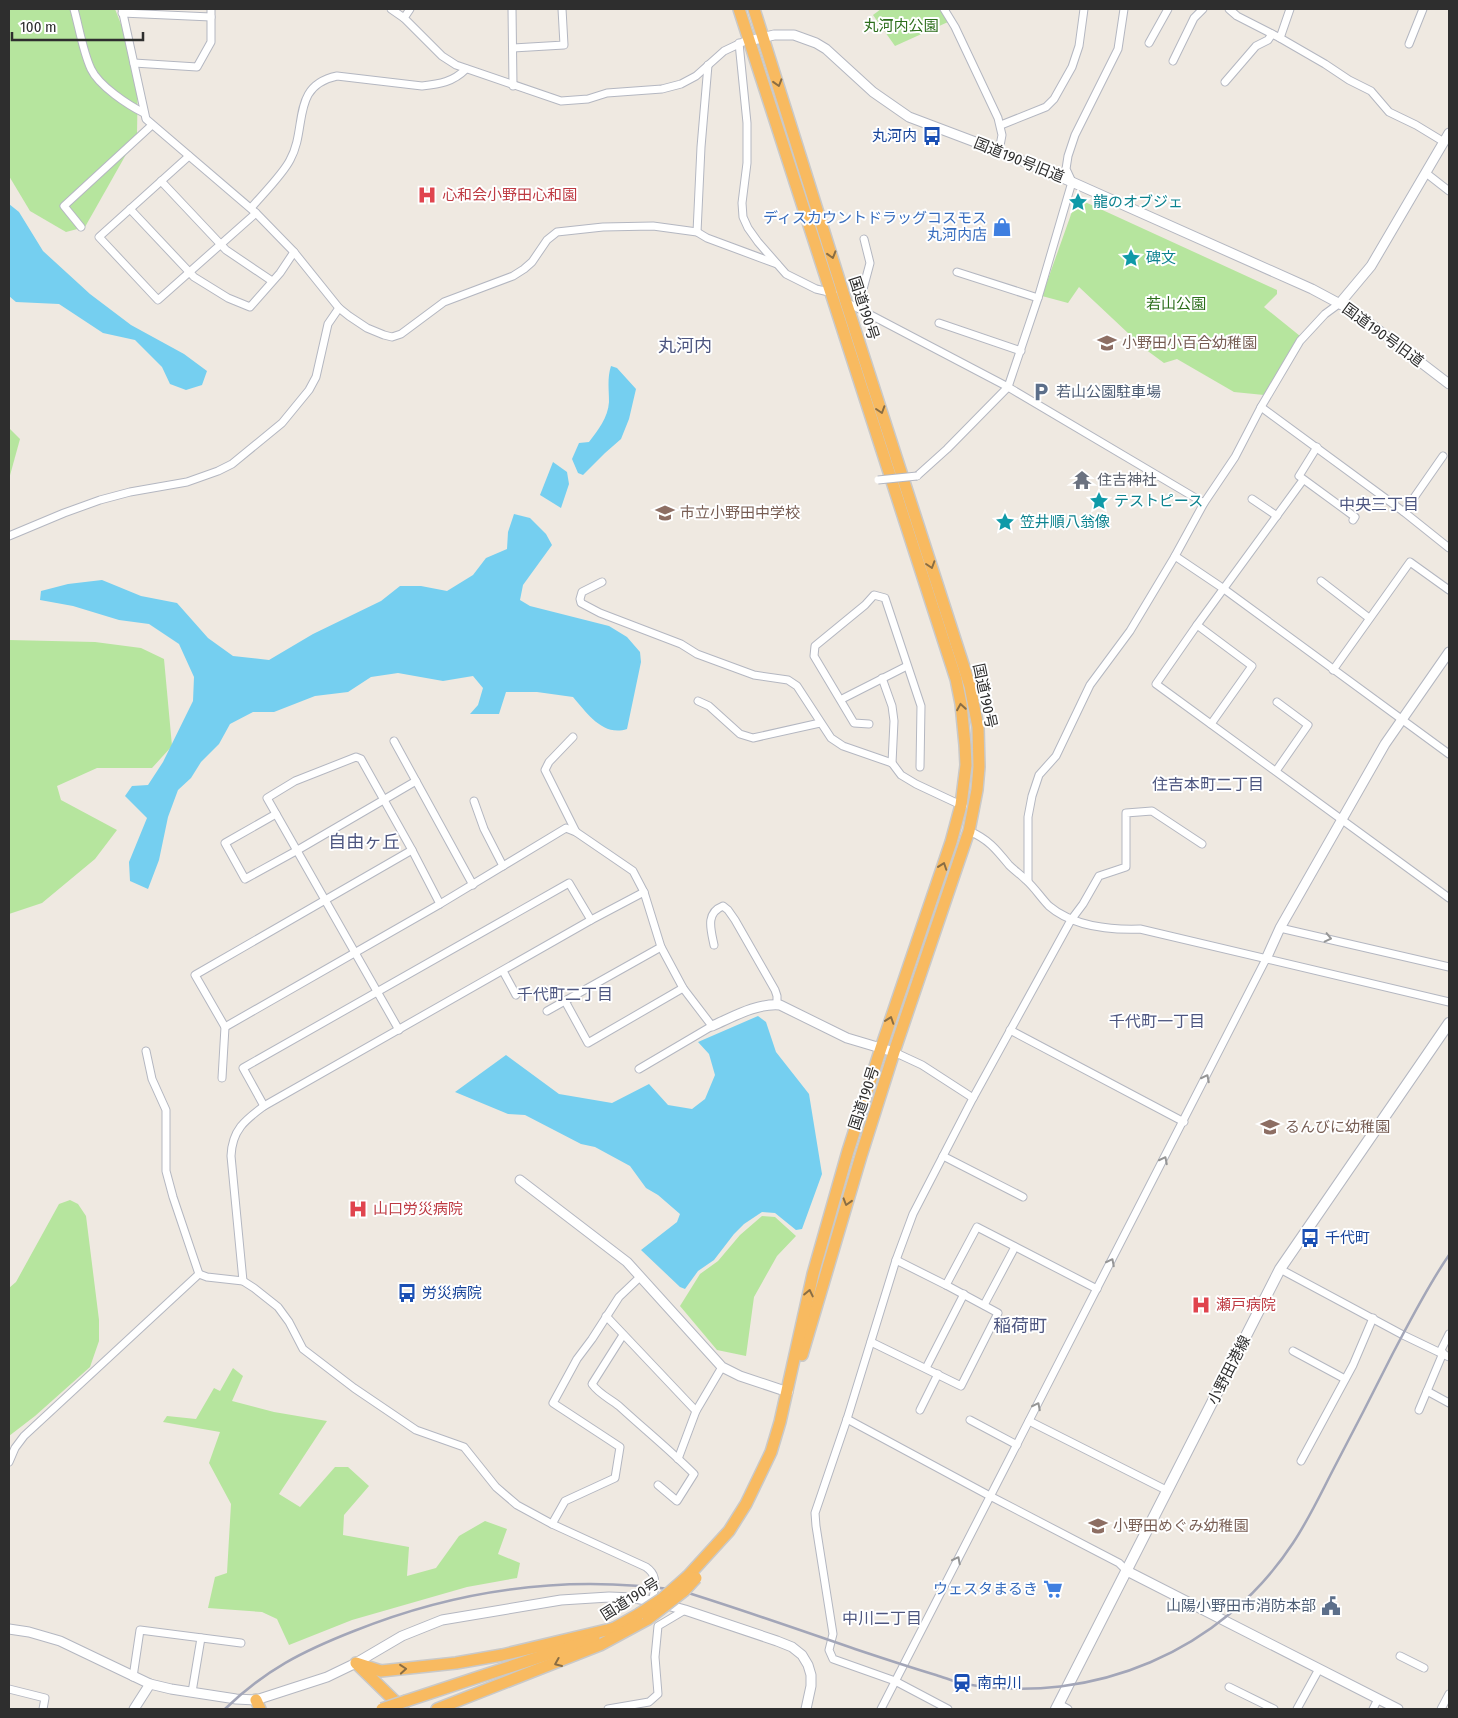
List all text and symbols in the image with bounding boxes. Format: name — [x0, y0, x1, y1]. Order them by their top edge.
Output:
scale bar — [12, 10, 144, 42]
park label: 丸河内公園 — [863, 17, 939, 35]
text: 100 m — [20, 18, 57, 36]
one-way arrow — [772, 79, 782, 87]
bus stop icon: 丸河内 — [921, 125, 943, 147]
place label: 丸河内 — [872, 127, 917, 145]
street label: 国道190号旧道 — [971, 134, 1067, 186]
hospital icon: 心和会小野田心和園 — [416, 184, 438, 206]
place label: 心和会小野田心和園 — [442, 186, 577, 204]
place icon: 龍のオブジェ — [1067, 191, 1089, 213]
place label: 龍のオブジェ — [1093, 193, 1183, 211]
place label: ディスカウントドラッグコスモス 丸河内店 — [763, 209, 987, 244]
shop icon: ディスカウントドラッグコスモス 丸河内店 — [991, 216, 1013, 238]
place icon: 碑文 — [1120, 247, 1142, 269]
place label: 碑文 — [1146, 249, 1176, 267]
one-way arrow — [826, 251, 836, 259]
street label: 国道190号 — [845, 274, 883, 342]
park label: 若山公園 — [1146, 295, 1206, 313]
street label: 国道190号旧道 — [1339, 300, 1427, 370]
school or university icon: 小野田小百合幼稚園 — [1096, 332, 1118, 354]
place label: 小野田小百合幼稚園 — [1122, 334, 1257, 352]
district label: 丸河内 — [658, 335, 712, 357]
parking icon: 若山公園駐車場 — [1030, 381, 1052, 403]
place label: 若山公園駐車場 — [1056, 383, 1161, 401]
one-way arrow — [876, 405, 886, 414]
temple icon: 住吉神社 — [1071, 469, 1093, 491]
place label: 住吉神社 — [1097, 471, 1157, 489]
place icon: テストピース — [1088, 490, 1110, 512]
place label: テストピース — [1114, 492, 1203, 510]
district label: 中央三丁目 — [1339, 495, 1419, 514]
school or university icon: 市立小野田中学校 — [654, 502, 676, 524]
place label: 市立小野田中学校 — [680, 504, 800, 522]
place icon: 笠井順八翁像 — [994, 511, 1016, 533]
place label: 笠井順八翁像 — [1020, 513, 1110, 531]
one-way arrow — [925, 560, 935, 568]
street label: 国道190号 — [969, 662, 1001, 730]
one-way arrow — [957, 702, 967, 711]
district label: 住吉本町二丁目 — [1152, 775, 1264, 794]
district label: 自由ヶ丘 — [328, 831, 400, 853]
one-way arrow — [937, 862, 947, 871]
one-way arrow — [1323, 933, 1332, 943]
district label: 千代町二丁目 — [517, 985, 613, 1004]
district label: 千代町一丁目 — [1109, 1012, 1205, 1031]
one-way arrow — [885, 1016, 895, 1025]
street label: 国道190号 — [845, 1064, 883, 1132]
one-way arrow — [1200, 1074, 1210, 1083]
school or university icon: るんびに幼稚園 — [1259, 1116, 1281, 1138]
place label: るんびに幼稚園 — [1285, 1118, 1390, 1136]
one-way arrow — [1158, 1156, 1168, 1165]
hospital icon: 山口労災病院 — [347, 1198, 369, 1220]
one-way arrow — [843, 1198, 853, 1206]
place label: 山口労災病院 — [373, 1200, 463, 1218]
bus stop icon: 千代町 — [1299, 1227, 1321, 1249]
place label: 千代町 — [1325, 1229, 1370, 1247]
one-way arrow — [1105, 1258, 1115, 1267]
bus stop icon: 労災病院 — [396, 1282, 418, 1304]
place label: 労災病院 — [422, 1284, 482, 1302]
one-way arrow — [803, 1289, 814, 1297]
hospital icon: 瀬戸病院 — [1190, 1294, 1212, 1316]
place label: 瀬戸病院 — [1216, 1296, 1276, 1314]
district label: 稲荷町 — [993, 1315, 1047, 1337]
street label: 小野田港線 — [1204, 1332, 1254, 1408]
one-way arrow — [1031, 1403, 1041, 1412]
school or university icon: 小野田めぐみ幼稚園 — [1087, 1515, 1109, 1537]
place label: 小野田めぐみ幼稚園 — [1113, 1517, 1248, 1535]
one-way arrow — [951, 1556, 961, 1565]
street label: 国道190号 — [597, 1574, 663, 1624]
supermarket icon: ウェスタまるき — [1042, 1578, 1064, 1600]
place label: ウェスタまるき — [933, 1580, 1038, 1598]
public building icon: 山陽小野田市消防本部 — [1320, 1595, 1342, 1617]
place label: 山陽小野田市消防本部 — [1166, 1597, 1316, 1615]
district label: 中川二丁目 — [842, 1609, 922, 1628]
one-way arrow — [554, 1657, 562, 1667]
one-way arrow — [400, 1664, 408, 1675]
station icon: 南中川 — [951, 1672, 973, 1694]
place label: 南中川 — [977, 1674, 1022, 1692]

